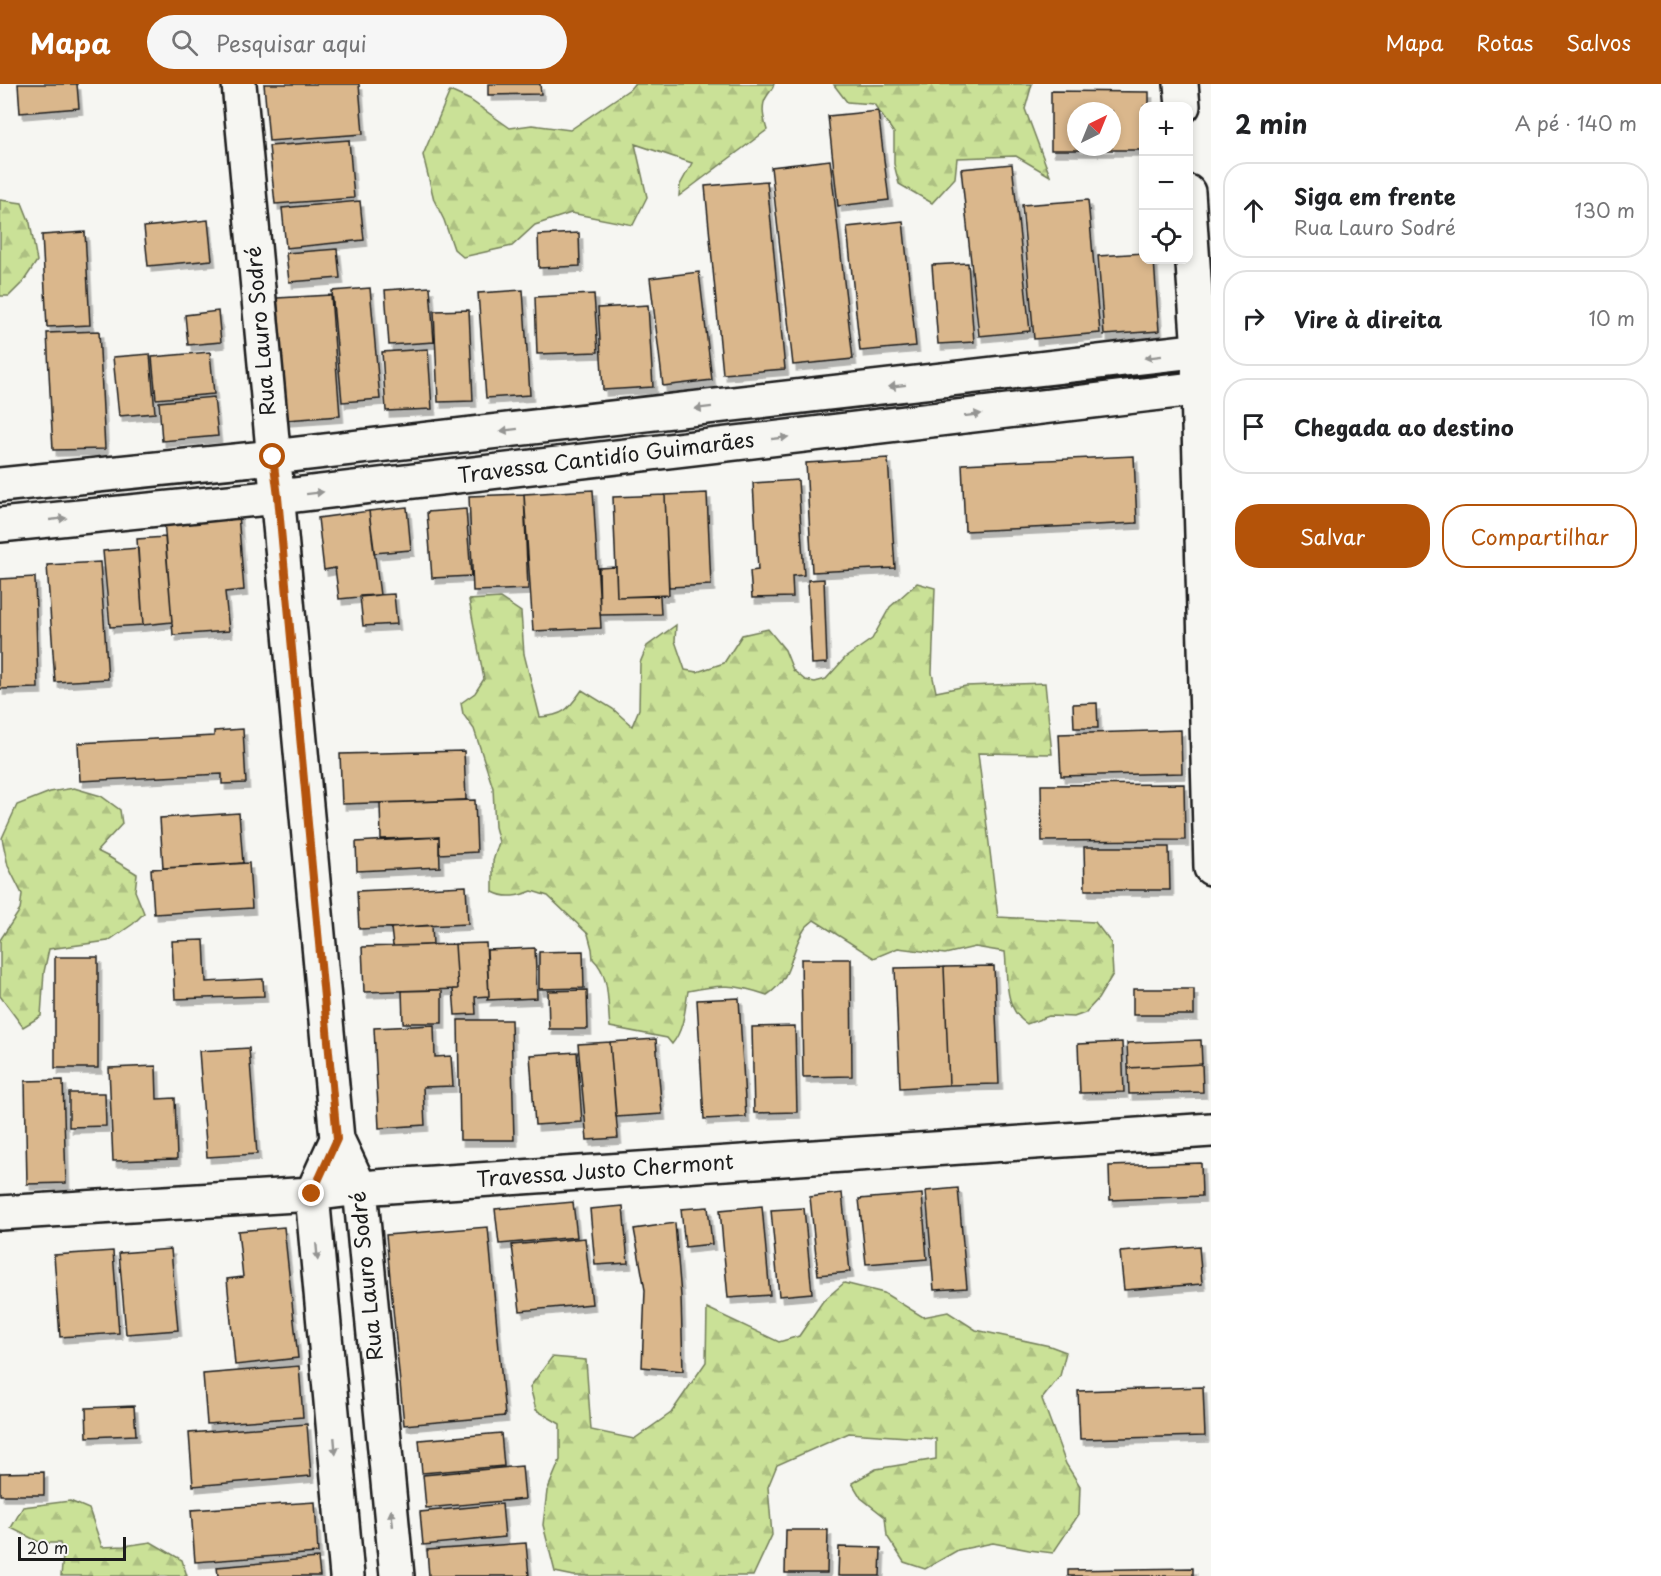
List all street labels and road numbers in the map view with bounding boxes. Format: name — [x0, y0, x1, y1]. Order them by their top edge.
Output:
street label: Rua Lauro Sodré — [236, 245, 282, 417]
street label: Travessa Cantidío Guimarães — [456, 422, 756, 490]
street label: Travessa Justo Chermont — [475, 1144, 735, 1194]
street label: Rua Lauro Sodré — [340, 1190, 390, 1362]

